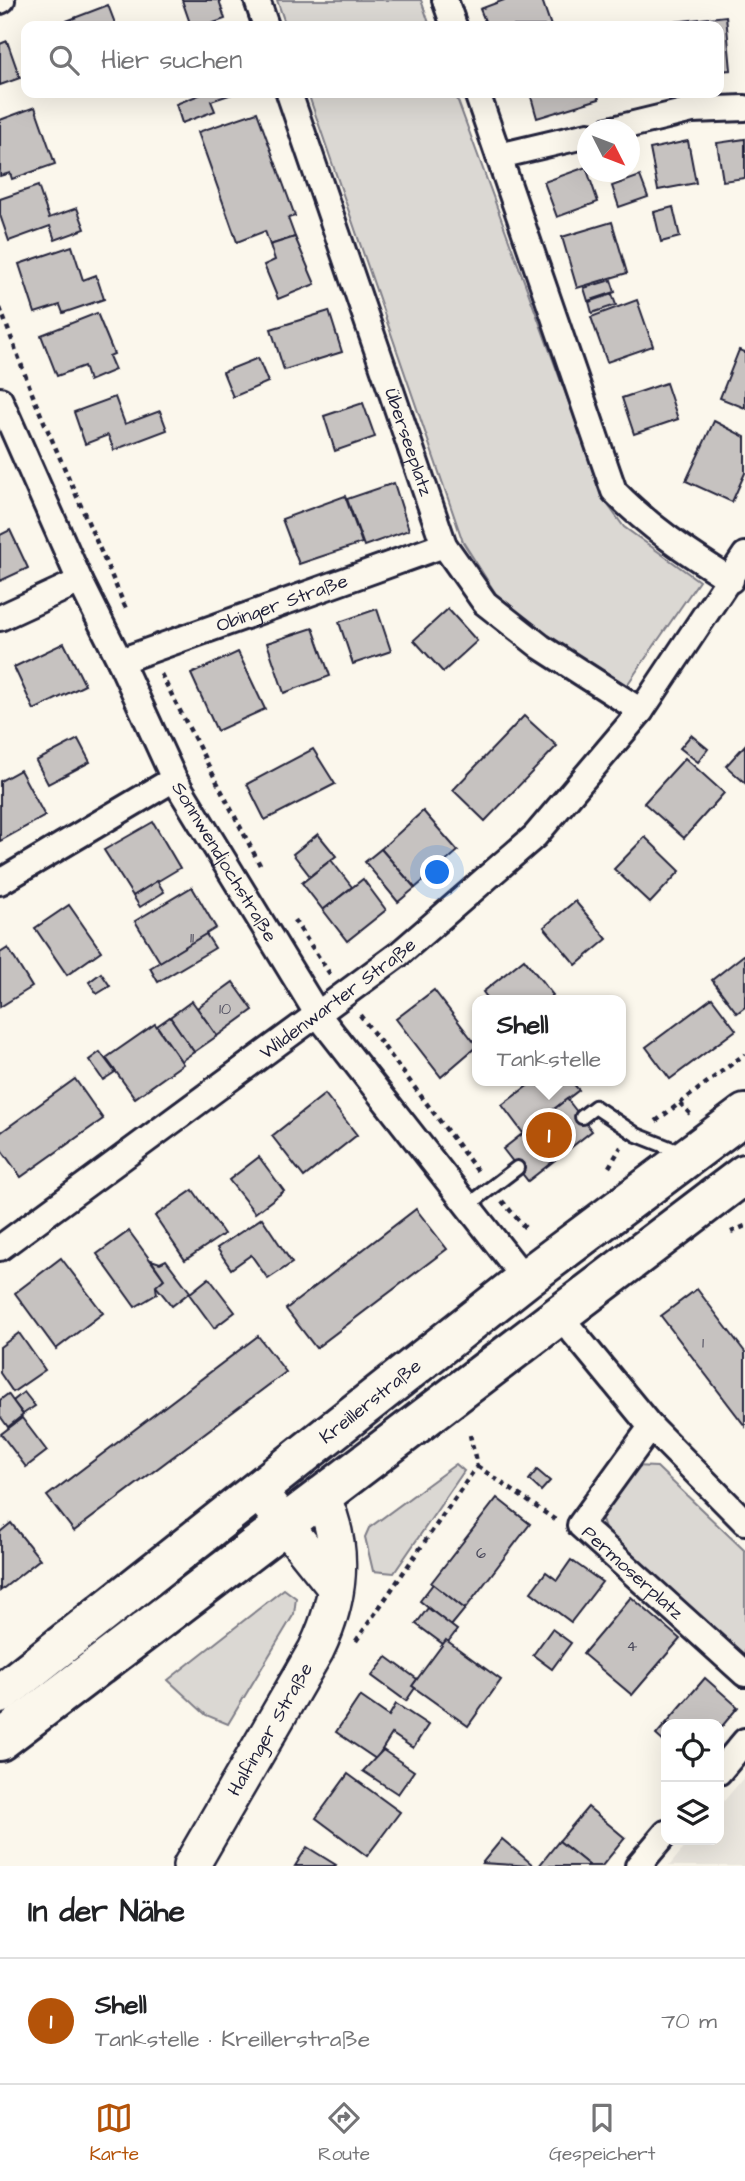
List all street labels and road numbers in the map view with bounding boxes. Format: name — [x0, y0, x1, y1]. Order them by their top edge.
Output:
street label: Überseeplatz — [378, 384, 440, 500]
street label: Obinger Straße — [213, 567, 351, 639]
street label: Sonnwendjochstraße — [165, 776, 284, 947]
street label: Wildenwarter Straße — [254, 932, 422, 1066]
street label: Kreillerstraße — [314, 1353, 427, 1450]
street label: Permoserplatz — [576, 1519, 690, 1626]
street label: Halfinger Straße — [221, 1658, 319, 1801]

